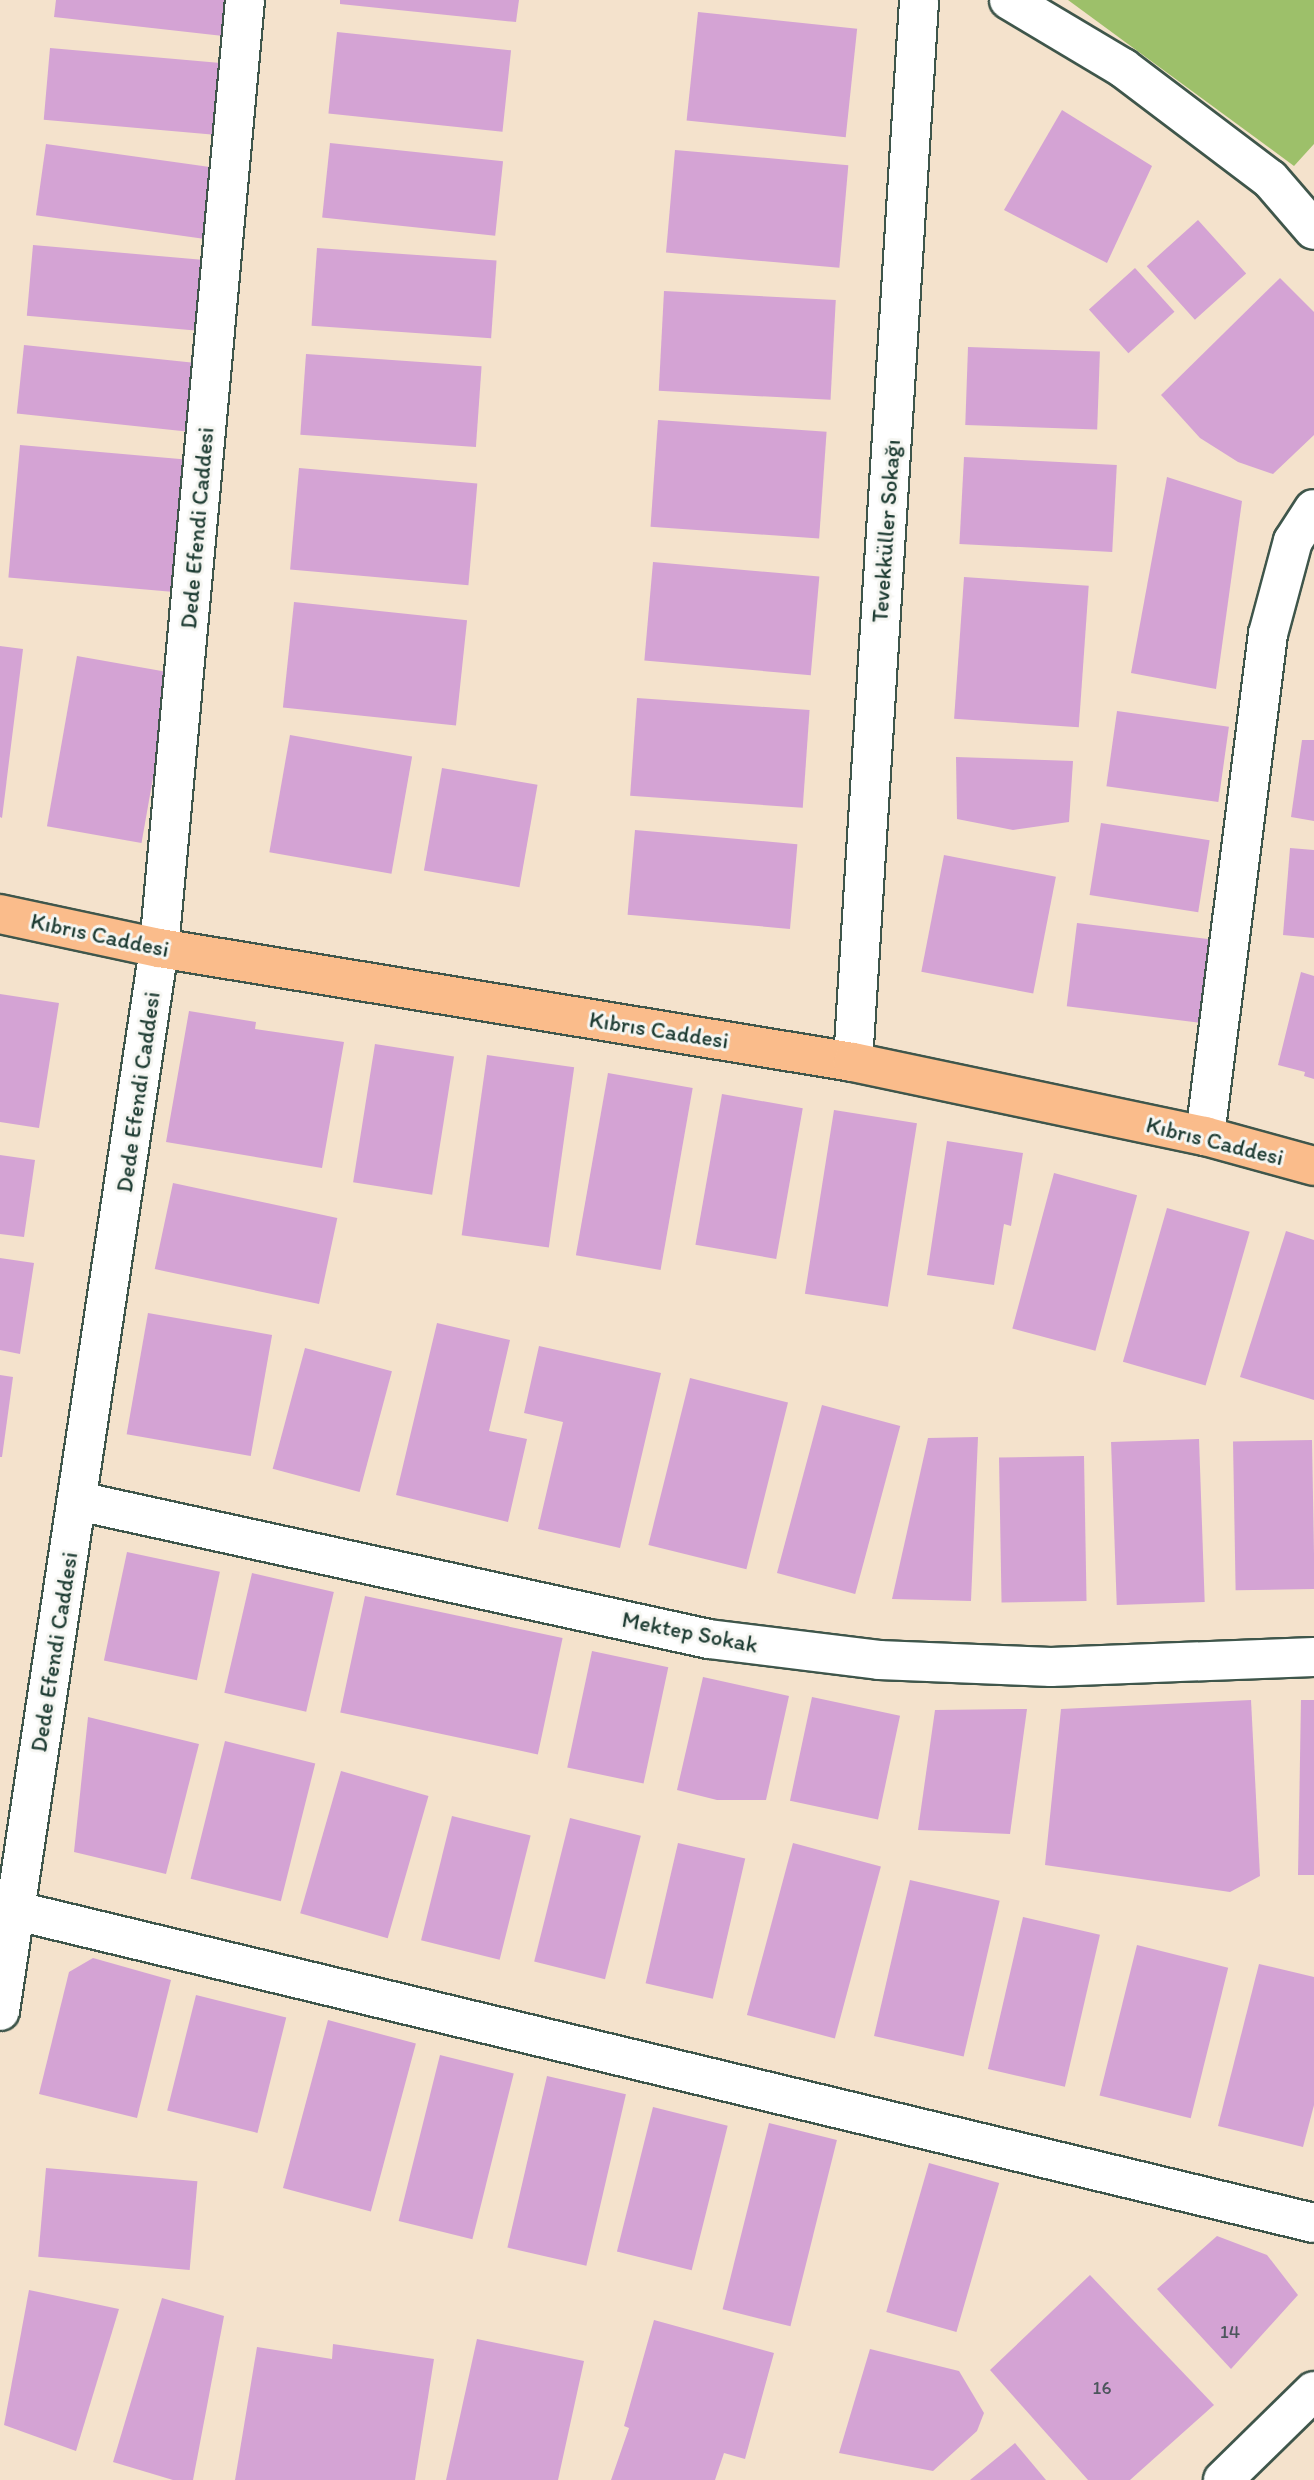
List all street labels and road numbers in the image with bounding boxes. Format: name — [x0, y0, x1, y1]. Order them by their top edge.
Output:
street label: Dede Efendi Caddesi — [174, 426, 220, 630]
street label: Tevekküller Sokağı — [866, 439, 906, 623]
street label: Kıbrıs Caddesi — [28, 907, 172, 963]
street label: Dede Efendi Caddesi — [110, 990, 166, 1194]
street label: Kıbrıs Caddesi — [587, 1005, 731, 1055]
street label: Kıbrıs Caddesi — [1143, 1111, 1287, 1171]
street label: Dede Efendi Caddesi — [25, 1550, 83, 1754]
street label: Mektep Sokak — [620, 1605, 760, 1659]

